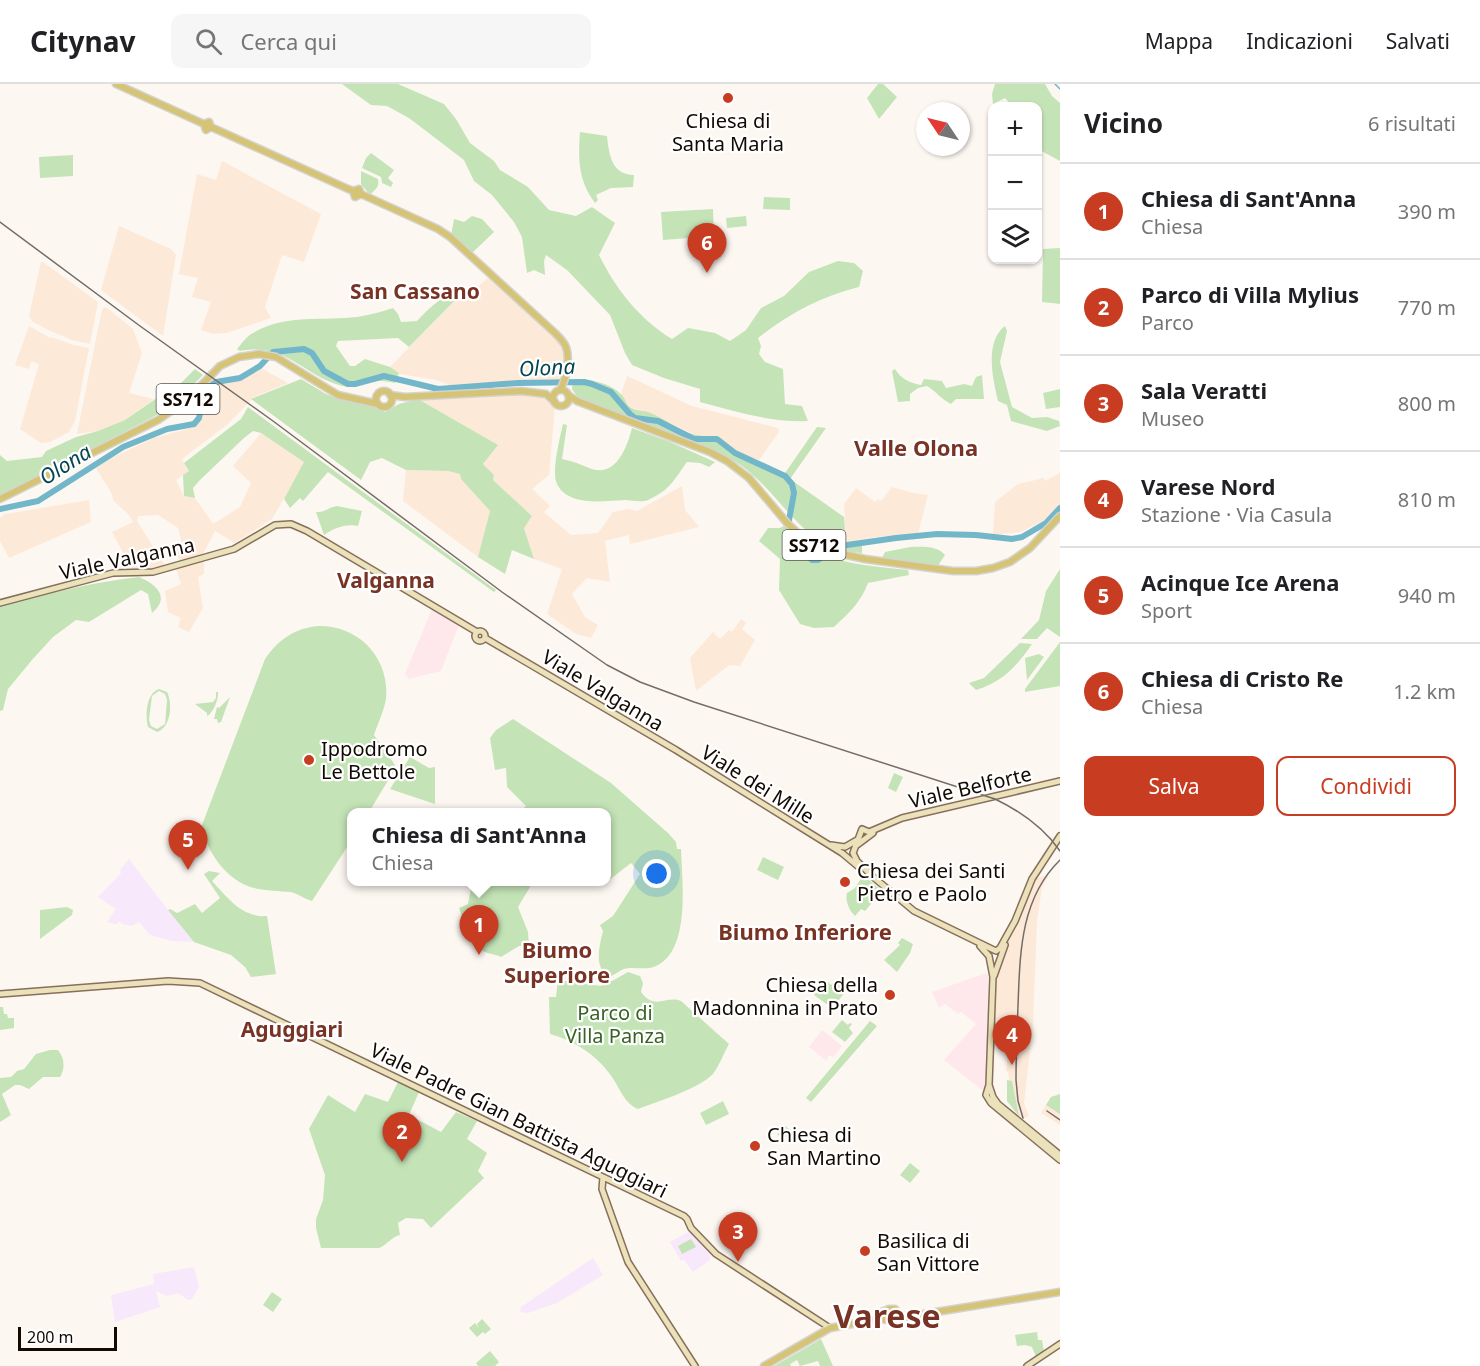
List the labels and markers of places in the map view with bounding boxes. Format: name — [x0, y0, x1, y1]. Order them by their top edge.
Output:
marker: Chiesa di Santa Maria — [721, 91, 735, 105]
place label: Chiesa di Santa Maria — [672, 107, 784, 157]
pin: 6 — [688, 224, 726, 273]
place label: Ippodromo Le Bettole — [321, 735, 428, 785]
marker: Ippodromo Le Bettole — [302, 753, 316, 767]
pin: 5 — [168, 820, 207, 870]
place label: Chiesa dei Santi Pietro e Paolo — [857, 857, 1005, 907]
marker: Chiesa dei Santi Pietro e Paolo — [838, 875, 852, 889]
pin: 1 — [460, 906, 498, 955]
place label: Chiesa della Madonnina in Prato — [692, 971, 878, 1021]
marker: Chiesa della Madonnina in Prato — [883, 988, 897, 1002]
pin: 4 — [992, 1016, 1032, 1065]
pin: 2 — [382, 1112, 422, 1162]
place label: Chiesa di San Martino — [767, 1121, 881, 1171]
marker: Chiesa di San Martino — [748, 1139, 762, 1153]
pin: 3 — [718, 1212, 758, 1262]
place label: Basilica di San Vittore — [877, 1227, 980, 1277]
marker: Basilica di San Vittore — [858, 1244, 872, 1258]

